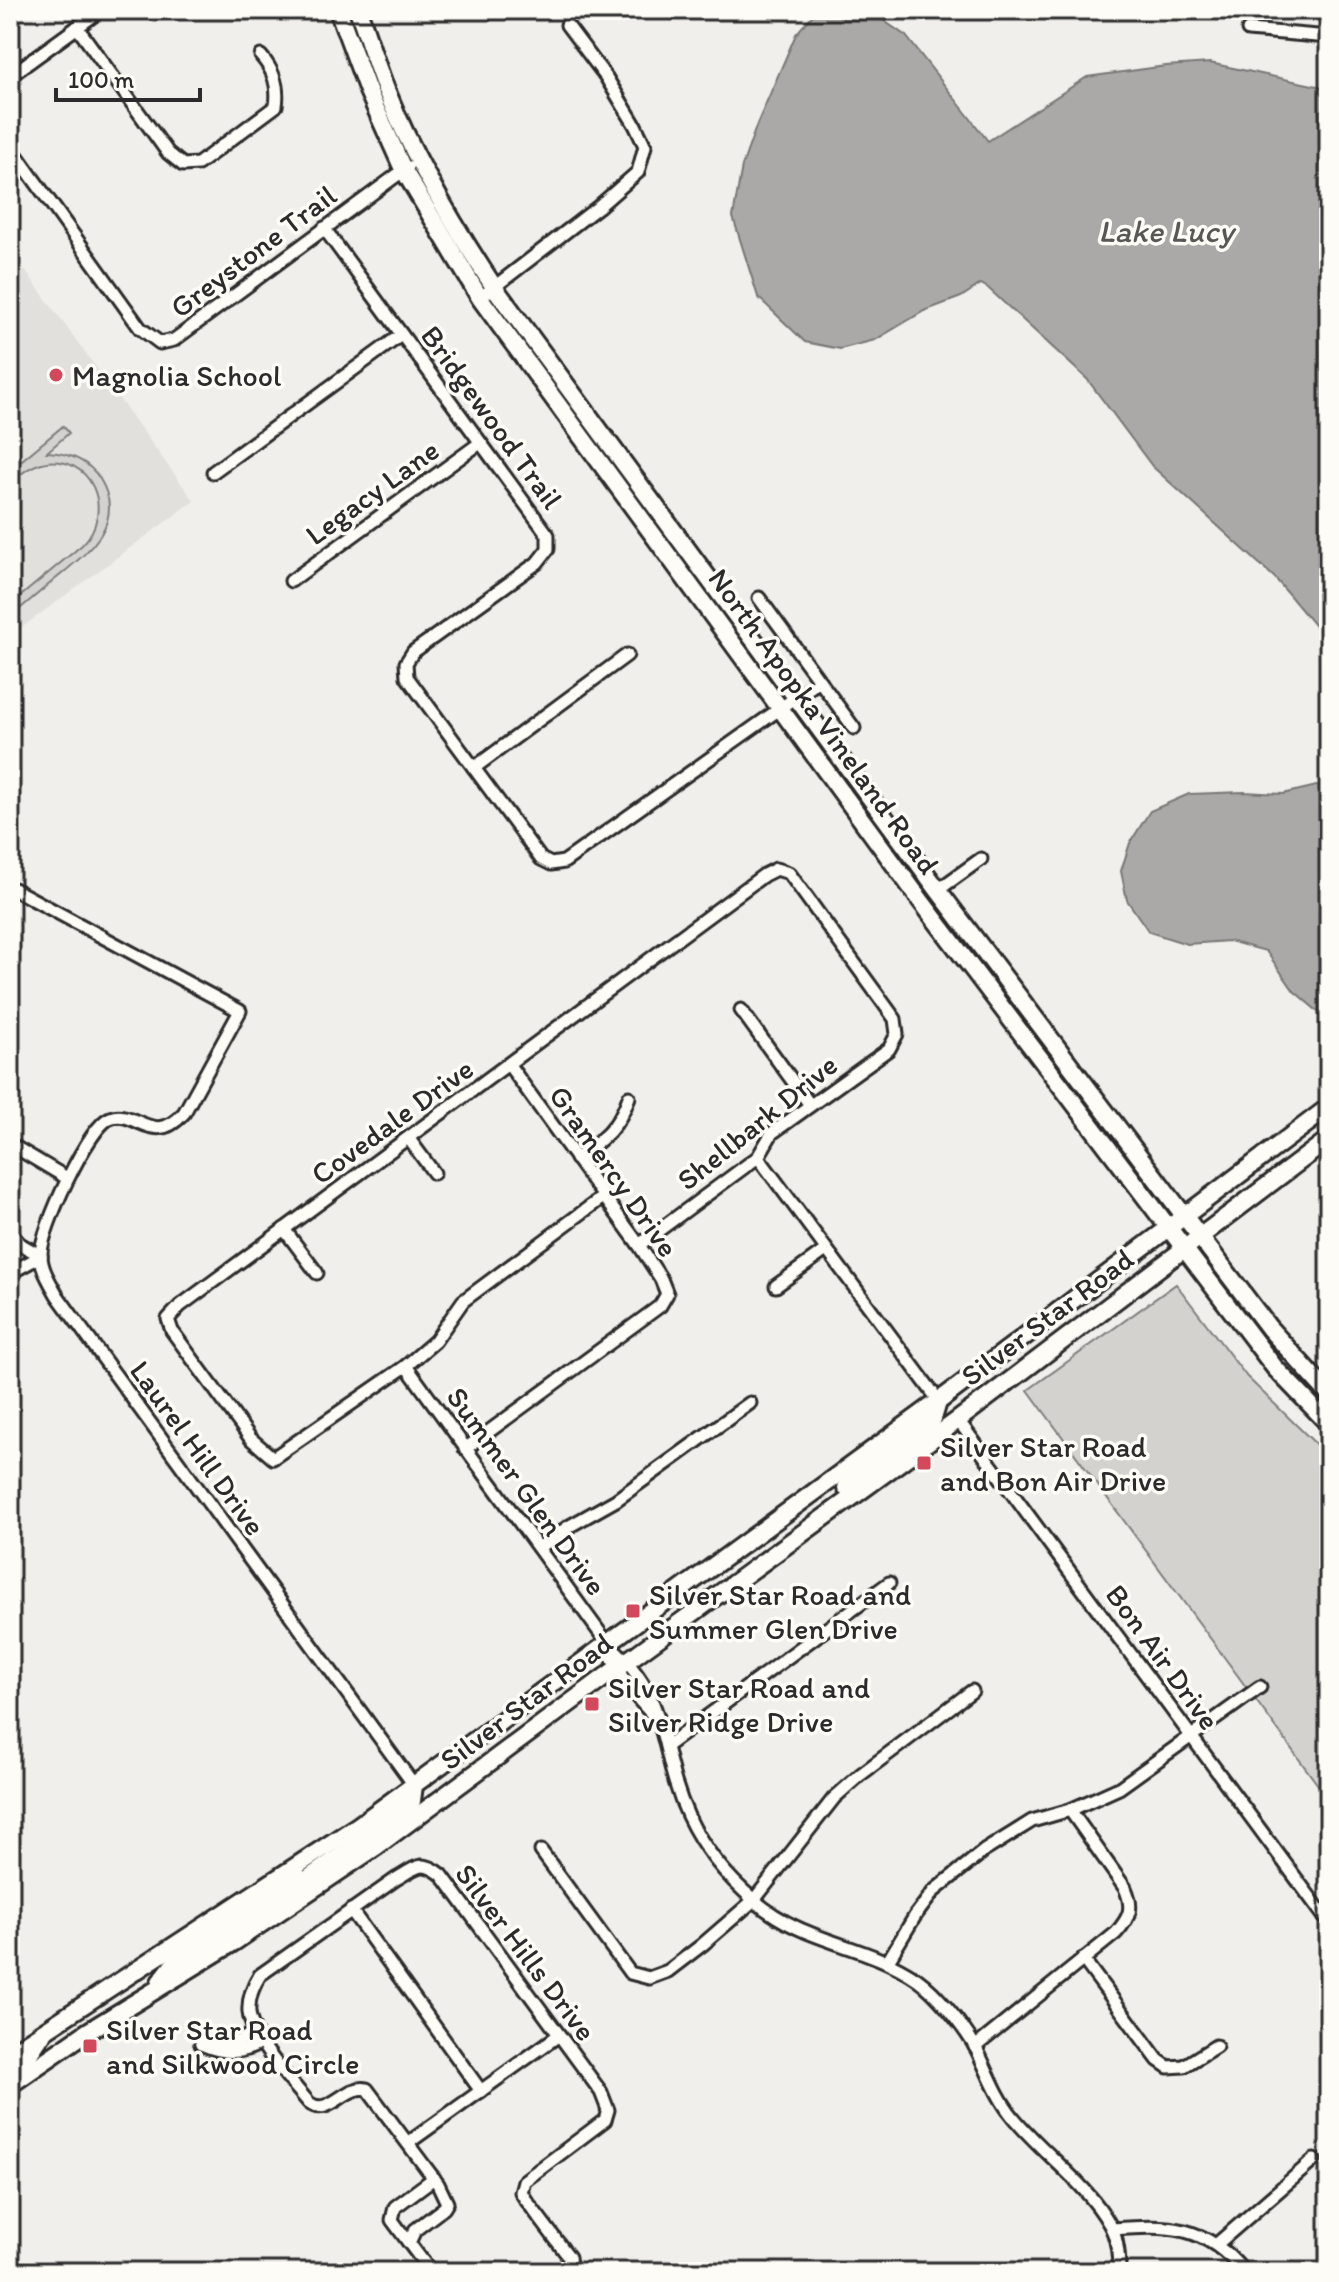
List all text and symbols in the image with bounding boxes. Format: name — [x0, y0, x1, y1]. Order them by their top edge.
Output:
scale bar — [56, 52, 200, 102]
text: 100 m — [68, 65, 134, 94]
street label: Greystone Trail — [163, 176, 344, 326]
water label: Lake Lucy — [1098, 212, 1237, 250]
street label: Bridgewood Trail — [413, 318, 571, 517]
place label: Magnolia School — [72, 357, 282, 394]
marker: Magnolia School — [47, 366, 65, 384]
street label: Legacy Lane — [298, 431, 446, 553]
street label: North Apopka Vineland Road — [701, 561, 947, 881]
street label: Shellbark Drive — [669, 1046, 845, 1198]
street label: Covedale Drive — [304, 1050, 480, 1192]
street label: Gramercy Drive — [541, 1078, 687, 1264]
street label: Silver Star Road — [953, 1240, 1141, 1394]
street label: Laurel Hill Drive — [122, 1353, 274, 1543]
street label: Summer Glen Drive — [439, 1379, 615, 1603]
place label: Silver Star Road and Bon Air Drive — [940, 1428, 1166, 1499]
marker: Silver Star Road and Bon Air Drive — [915, 1454, 933, 1472]
place label: Silver Star Road and Summer Glen Drive — [649, 1576, 911, 1647]
street label: Bon Air Drive — [1098, 1577, 1228, 1737]
marker: Silver Star Road and Summer Glen Drive — [624, 1602, 642, 1620]
street label: Silver Star Road — [432, 1624, 620, 1778]
place label: Silver Star Road and Silver Ridge Drive — [608, 1669, 870, 1740]
marker: Silver Star Road and Silver Ridge Drive — [583, 1695, 601, 1713]
street label: Silver Hills Drive — [447, 1856, 605, 2048]
place label: Silver Star Road and Silkwood Circle — [106, 2011, 360, 2082]
marker: Silver Star Road and Silkwood Circle — [81, 2037, 99, 2055]

